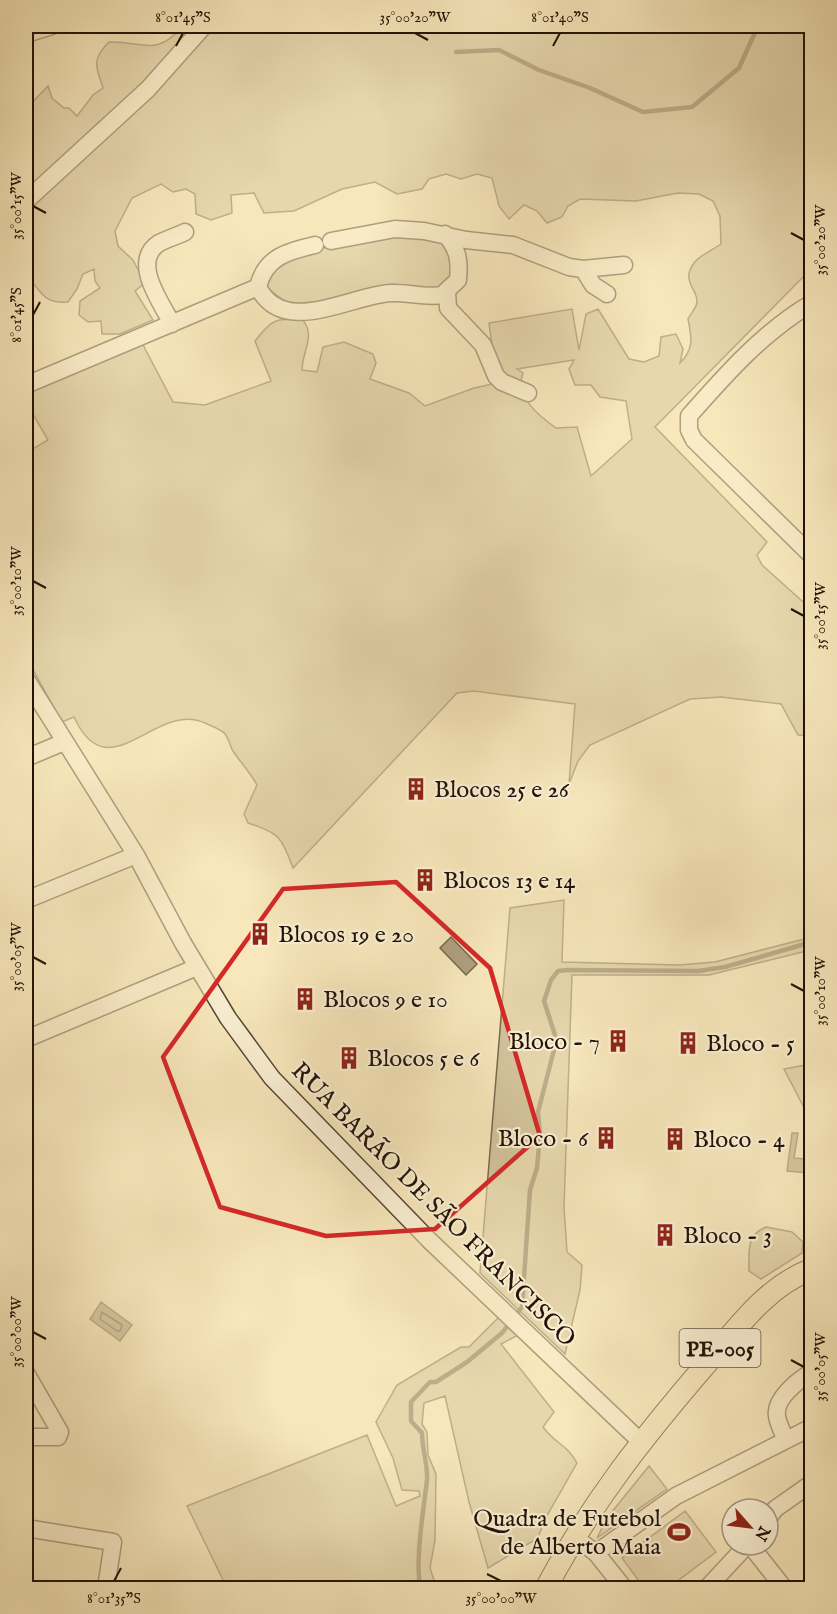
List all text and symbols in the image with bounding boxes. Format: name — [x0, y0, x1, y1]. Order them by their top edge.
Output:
text: 8°01'45"S — [155, 8, 211, 27]
text: 35°00'20"W — [380, 8, 451, 27]
text: 8°01'40"S — [531, 8, 589, 27]
text: 35°00'15"W — [7, 172, 26, 240]
text: 35°00'20"W — [811, 204, 830, 275]
text: 8°01'45"S — [7, 287, 26, 343]
text: 35°00'10"W — [7, 546, 26, 616]
text: 35°00'15"W — [811, 582, 830, 650]
place label: Blocos 25 e 26 — [434, 775, 570, 806]
building icon: Blocos 25 e 26 — [403, 776, 429, 802]
place label: Blocos 13 e 14 — [443, 866, 576, 897]
building icon: Blocos 13 e 14 — [412, 867, 438, 893]
place label: Blocos 19 e 20 — [278, 920, 414, 951]
building icon: Blocos 19 e 20 — [247, 921, 273, 947]
text: 35°00'05"W — [7, 922, 26, 992]
text: 35°00'10"W — [811, 956, 830, 1026]
place label: Blocos 9 e 10 — [323, 985, 448, 1016]
building icon: Blocos 9 e 10 — [292, 986, 318, 1012]
place label: Bloco - 7 — [509, 1027, 600, 1058]
building icon: Bloco - 7 — [605, 1028, 631, 1054]
place label: Bloco - 5 — [706, 1029, 795, 1060]
building icon: Bloco - 5 — [675, 1030, 701, 1056]
place label: Blocos 5 e 6 — [367, 1044, 480, 1075]
building icon: Blocos 5 e 6 — [336, 1045, 362, 1071]
street label: RUA BARÃO DE SÃO FRANCISCO — [284, 1056, 582, 1354]
place label: Bloco - 6 — [498, 1124, 589, 1155]
building icon: Bloco - 6 — [593, 1125, 619, 1151]
place label: Bloco - 4 — [693, 1125, 785, 1156]
building icon: Bloco - 4 — [662, 1126, 688, 1152]
place label: Bloco - 3 — [683, 1221, 772, 1252]
building icon: Bloco - 3 — [652, 1222, 678, 1248]
text: 35°00'00"W — [7, 1296, 26, 1368]
road number: PE-005 — [680, 1329, 760, 1367]
text: 35°00'05"W — [811, 1332, 830, 1402]
north arrow — [720, 1497, 780, 1557]
place label: Quadra de Futebol de Alberto Maia — [473, 1504, 662, 1563]
sports icon: Quadra de Futebol de Alberto Maia — [666, 1519, 692, 1545]
text: N — [749, 1521, 774, 1544]
text: 8°01'35"S — [87, 1589, 141, 1608]
text: 35°00'00"W — [465, 1589, 537, 1608]

